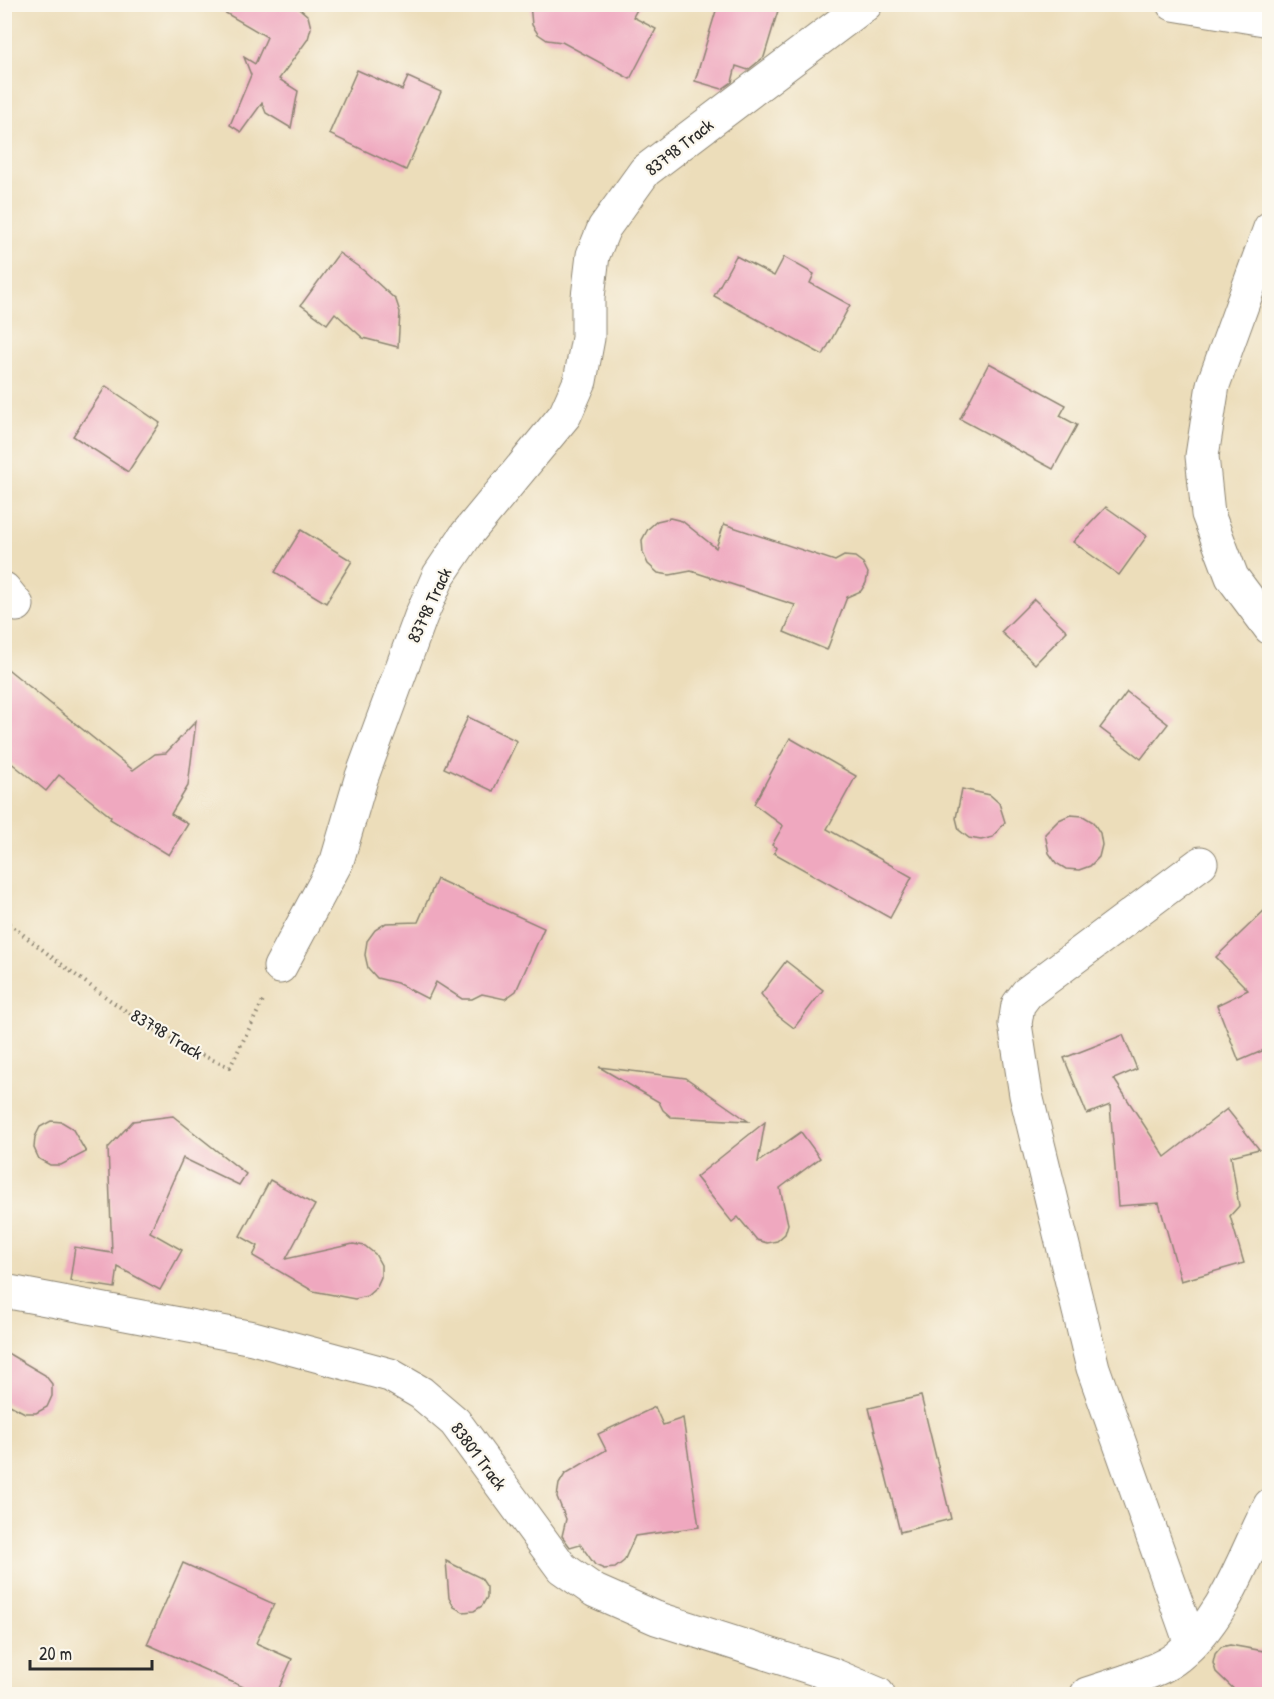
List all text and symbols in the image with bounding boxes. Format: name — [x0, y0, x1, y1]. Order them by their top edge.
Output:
street label: 83798 Track — [640, 112, 719, 182]
street label: 83798 Track — [401, 563, 457, 647]
street label: 83798 Track — [126, 1003, 208, 1066]
street label: 83801 Track — [445, 1417, 513, 1496]
scale bar — [30, 1633, 152, 1671]
text: 20 m — [39, 1641, 72, 1666]

